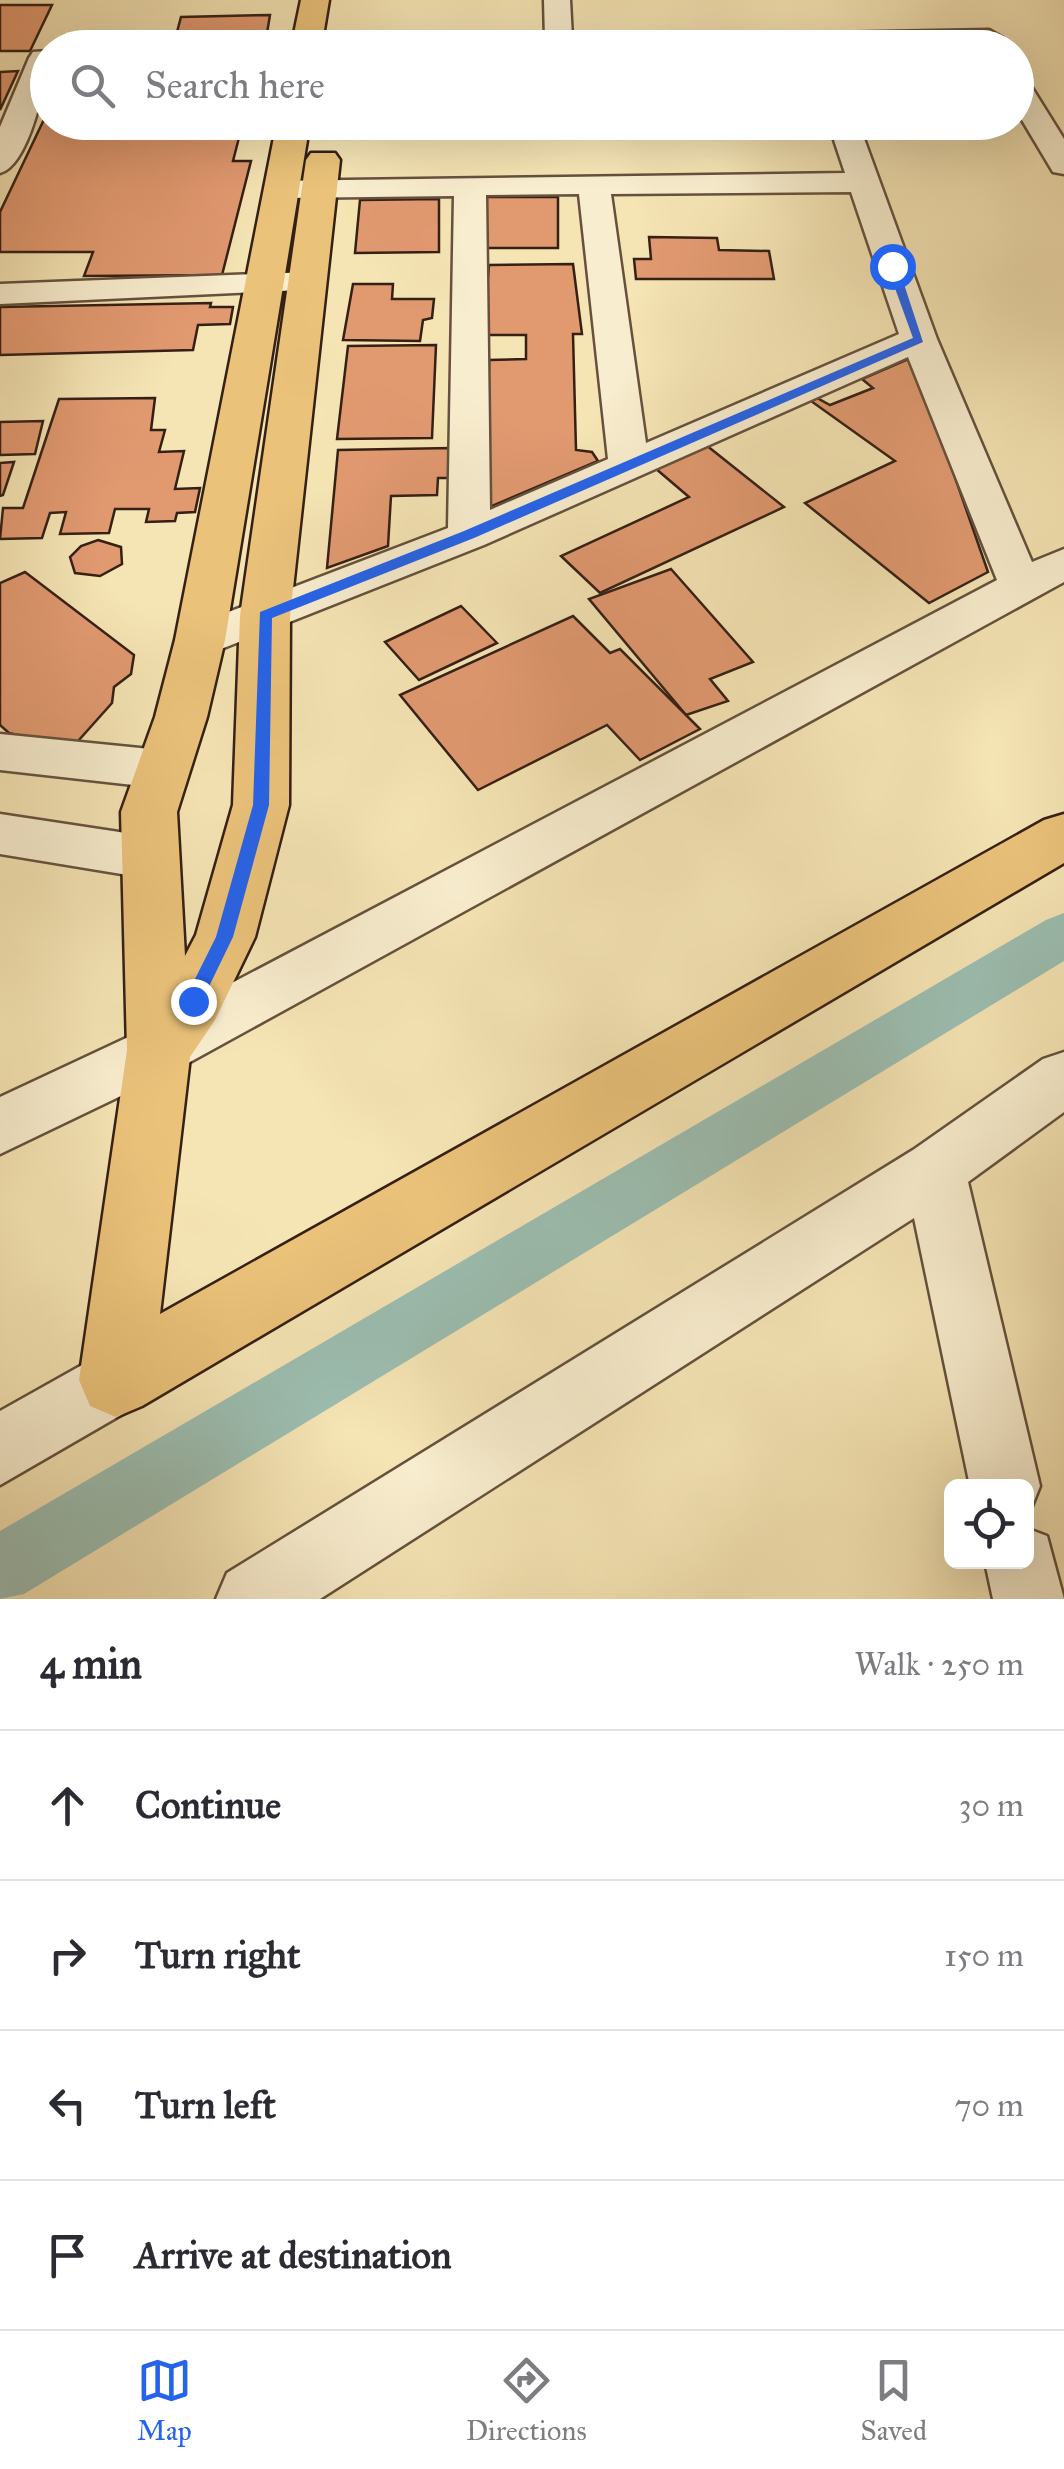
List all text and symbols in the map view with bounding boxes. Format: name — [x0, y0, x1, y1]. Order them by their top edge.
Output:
search box — [30, 30, 1034, 140]
icon: search — [65, 58, 120, 113]
text: Search here — [145, 62, 325, 108]
route start — [870, 244, 916, 290]
route end — [171, 979, 217, 1025]
map controls — [944, 1479, 1034, 1569]
button: locate — [944, 1479, 1034, 1569]
text: 4 min — [40, 1638, 142, 1690]
text: Walk · 250 m — [855, 1645, 1024, 1684]
icon: ahead — [40, 1778, 95, 1833]
text: Continue — [135, 1782, 281, 1828]
text: 30 m — [959, 1786, 1024, 1825]
icon: right — [40, 1928, 95, 1983]
text: Turn right — [135, 1932, 301, 1978]
text: 150 m — [944, 1936, 1024, 1975]
icon: left — [40, 2078, 95, 2133]
text: Turn left — [135, 2082, 276, 2128]
text: 70 m — [955, 2086, 1024, 2125]
icon: arrive — [40, 2228, 95, 2283]
text: Arrive at destination — [135, 2232, 452, 2278]
tab: Map — [137, 2353, 192, 2448]
tab: Directions — [466, 2353, 587, 2448]
tab: Saved — [861, 2353, 927, 2448]

